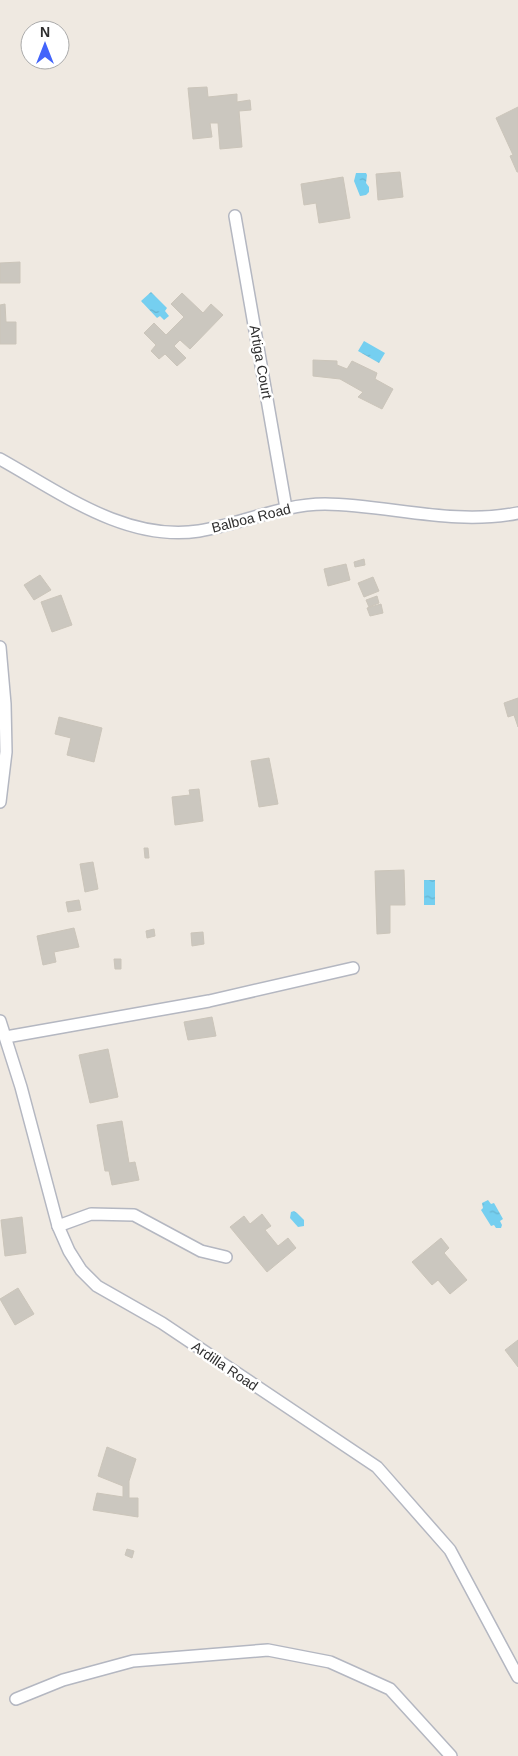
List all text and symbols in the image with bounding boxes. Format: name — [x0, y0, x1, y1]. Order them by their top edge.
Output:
north arrow — [20, 20, 70, 70]
text: N — [40, 24, 50, 40]
street label: Artiga Court — [247, 324, 275, 400]
street label: Balboa Road — [210, 500, 292, 536]
street label: Ardilla Road — [189, 1338, 261, 1394]

